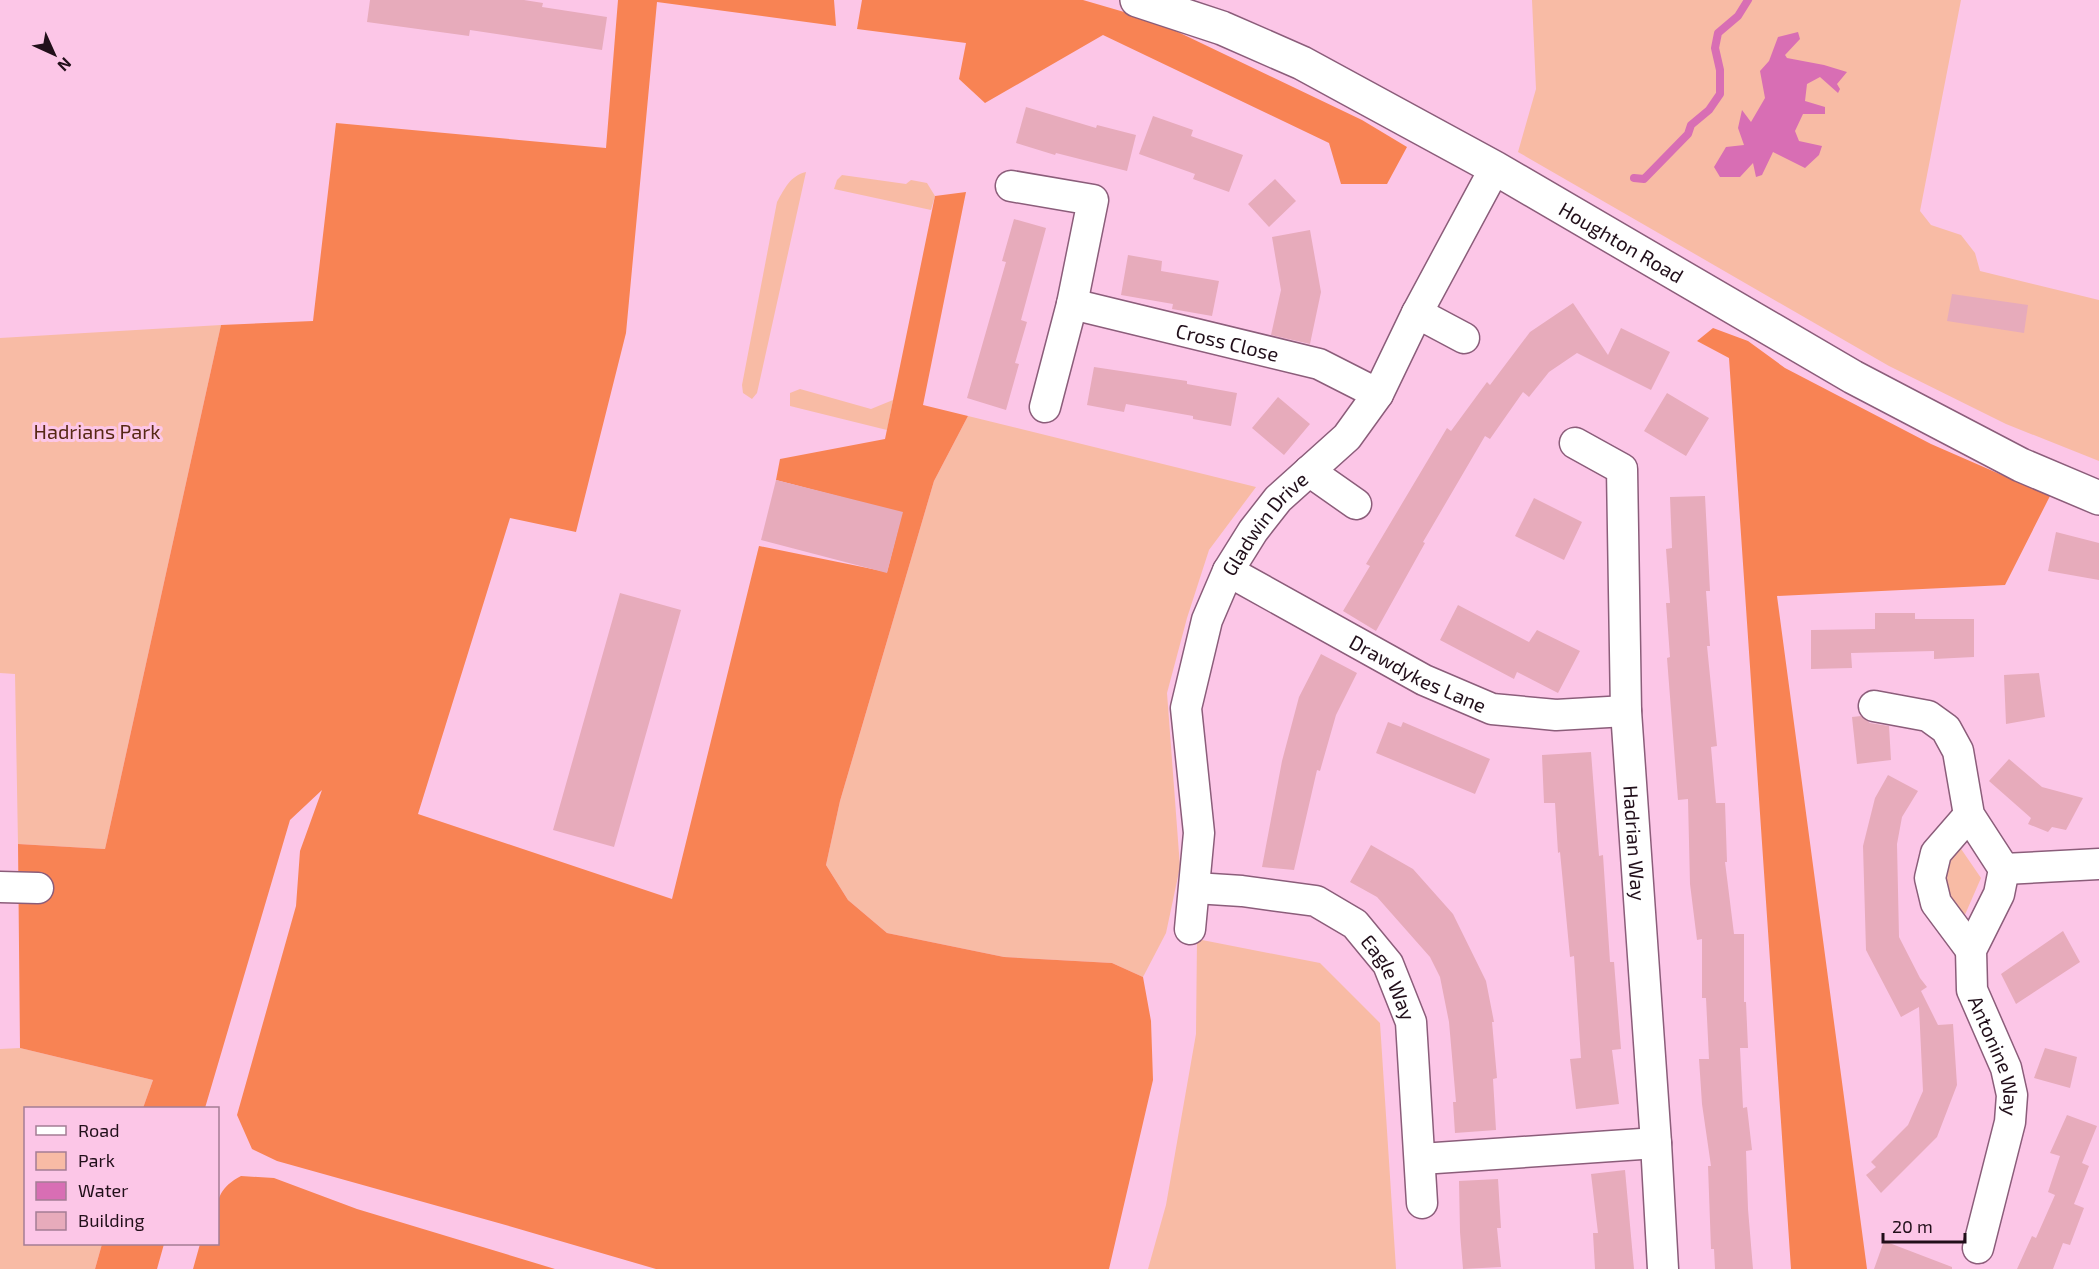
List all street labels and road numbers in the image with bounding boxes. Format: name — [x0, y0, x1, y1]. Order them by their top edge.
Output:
street label: Houghton Road — [1555, 196, 1688, 288]
street label: Cross Close — [1174, 318, 1281, 366]
street label: Gladwin Drive — [1216, 466, 1312, 580]
street label: Drawdykes Lane — [1346, 629, 1490, 717]
street label: Hadrian Way — [1619, 784, 1651, 902]
street label: Eagle Way — [1356, 929, 1421, 1024]
street label: Antonine Way — [1964, 992, 2024, 1117]

